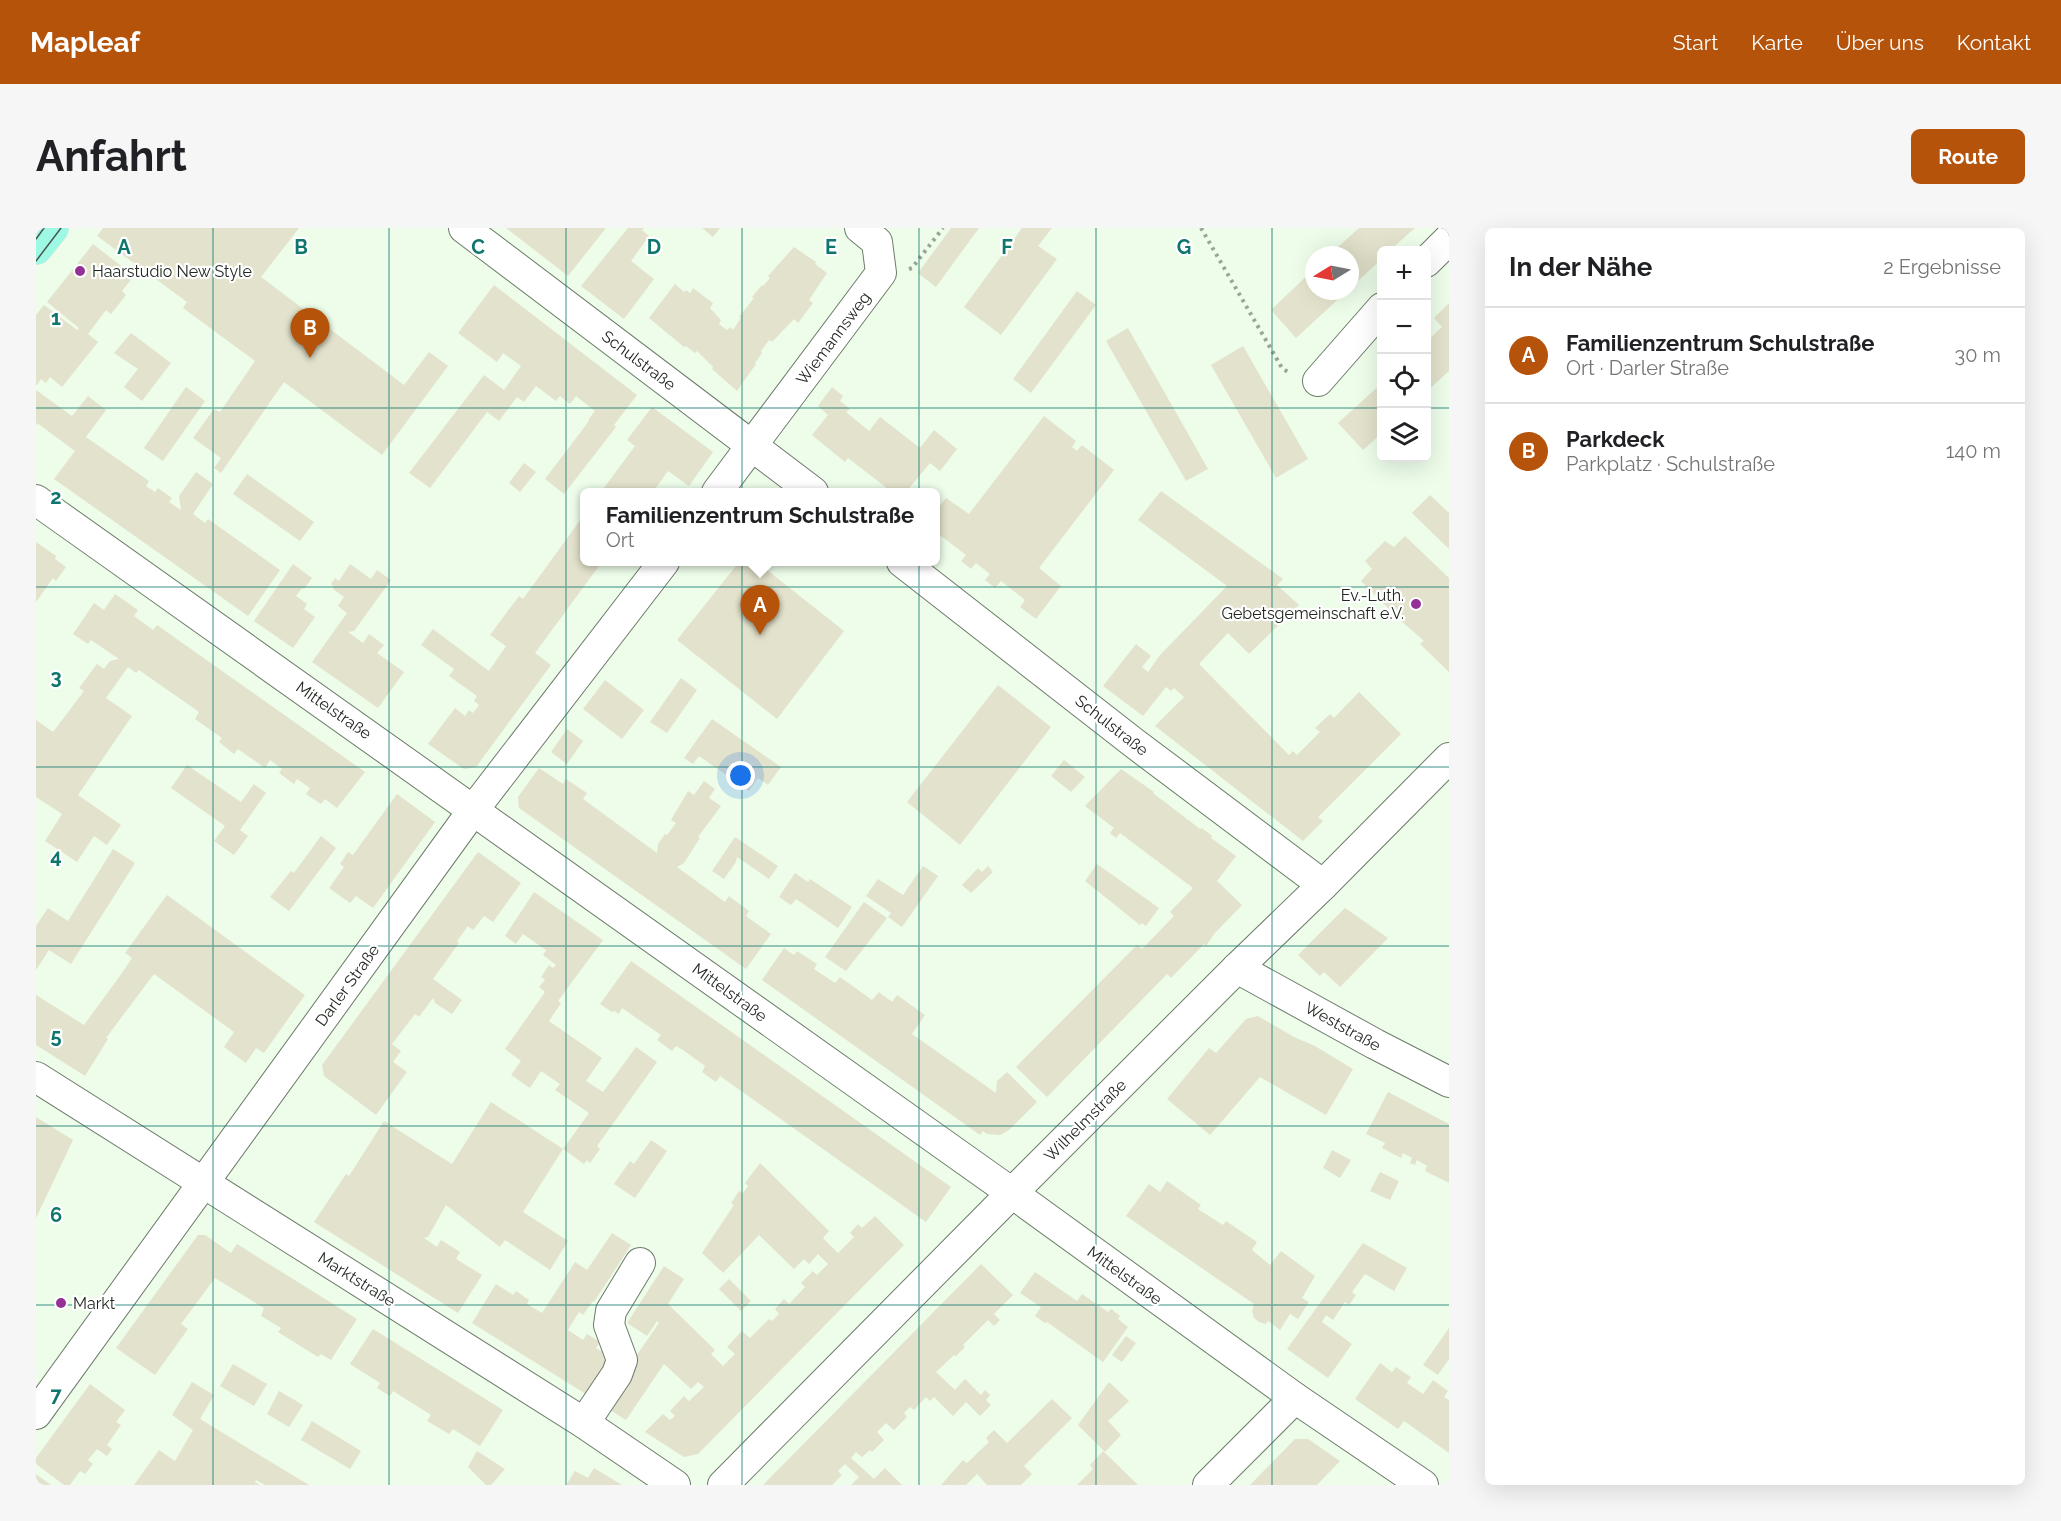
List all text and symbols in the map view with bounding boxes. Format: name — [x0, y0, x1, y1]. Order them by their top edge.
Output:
text: Mapleaf — [30, 26, 140, 59]
text: Start — [1673, 30, 1718, 55]
text: Karte — [1751, 30, 1803, 55]
text: Über uns — [1836, 30, 1924, 55]
text: Kontakt — [1957, 30, 2031, 55]
button: Route — [1911, 129, 2025, 184]
text: Anfahrt — [36, 132, 187, 181]
text: A — [117, 235, 131, 259]
text: B — [294, 235, 308, 259]
text: C — [471, 235, 485, 259]
text: D — [647, 235, 661, 259]
text: E — [825, 235, 837, 259]
text: F — [1001, 235, 1013, 259]
text: G — [1177, 235, 1191, 259]
north arrow — [1305, 246, 1359, 300]
map controls — [1377, 246, 1431, 462]
button: + — [1377, 246, 1431, 300]
text: In der Nähe — [1509, 252, 1652, 282]
text: 2 Ergebnisse — [1883, 255, 2001, 279]
place label: Haarstudio New Style — [92, 262, 252, 281]
marker: Haarstudio New Style — [73, 264, 87, 278]
street label: Wiemannsweg — [792, 288, 874, 388]
button: − — [1377, 300, 1431, 354]
text: 1 — [51, 306, 61, 330]
pin: B — [290, 308, 330, 358]
street label: Schulstraße — [598, 327, 679, 394]
text: Familienzentrum Schulstraße — [1566, 330, 1874, 356]
text: A — [1522, 343, 1535, 367]
text: 30 m — [1955, 343, 2001, 367]
button: locate — [1377, 354, 1431, 408]
text: Ort · Darler Straße — [1566, 356, 1729, 380]
button: layers — [1377, 408, 1431, 462]
text: Parkdeck — [1566, 426, 1664, 452]
text: B — [1522, 439, 1535, 463]
text: 140 m — [1946, 439, 2001, 463]
text: Parkplatz · Schulstraße — [1566, 452, 1775, 476]
text: 2 — [50, 485, 62, 509]
popup — [580, 488, 940, 566]
text: Familienzentrum Schulstraße — [606, 502, 914, 528]
text: Ort — [606, 528, 634, 552]
pin: A — [740, 586, 780, 635]
place label: Ev.-Luth. Gebetsgemeinschaft e.V. — [1221, 586, 1404, 623]
marker: Ev.-Luth. Gebetsgemeinschaft e.V. — [1409, 597, 1423, 611]
text: 3 — [50, 665, 62, 689]
street label: Mittelstraße — [292, 678, 375, 743]
street label: Schulstraße — [1071, 691, 1152, 760]
your location — [726, 761, 755, 790]
text: 4 — [50, 844, 62, 868]
street label: Darler Straße — [311, 941, 383, 1030]
street label: Mittelstraße — [689, 959, 771, 1026]
street label: Weststraße — [1302, 998, 1384, 1055]
text: 5 — [50, 1024, 62, 1048]
street label: Wilhelmstraße — [1040, 1075, 1130, 1165]
text: 6 — [50, 1203, 62, 1227]
street label: Mittelstraße — [1084, 1242, 1166, 1309]
street label: Marktstraße — [314, 1248, 399, 1311]
place label: Markt — [73, 1294, 116, 1313]
marker: Markt — [54, 1296, 68, 1310]
text: 7 — [50, 1383, 62, 1407]

